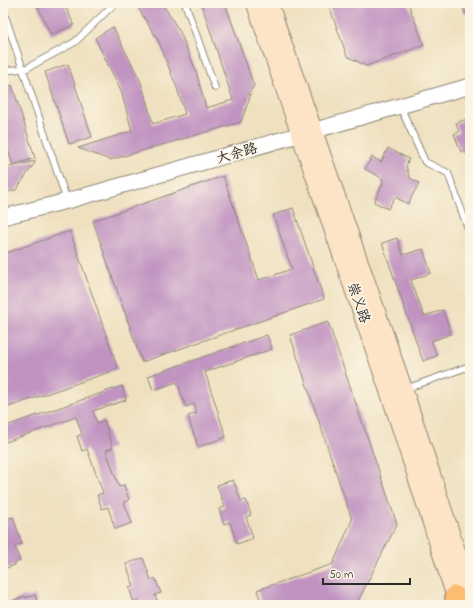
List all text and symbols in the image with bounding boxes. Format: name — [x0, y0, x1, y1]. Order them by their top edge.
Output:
street label: 大余路 — [214, 138, 260, 170]
street label: 崇义路 — [341, 280, 375, 326]
scale bar — [323, 560, 410, 586]
text: 50 m — [329, 566, 353, 584]

